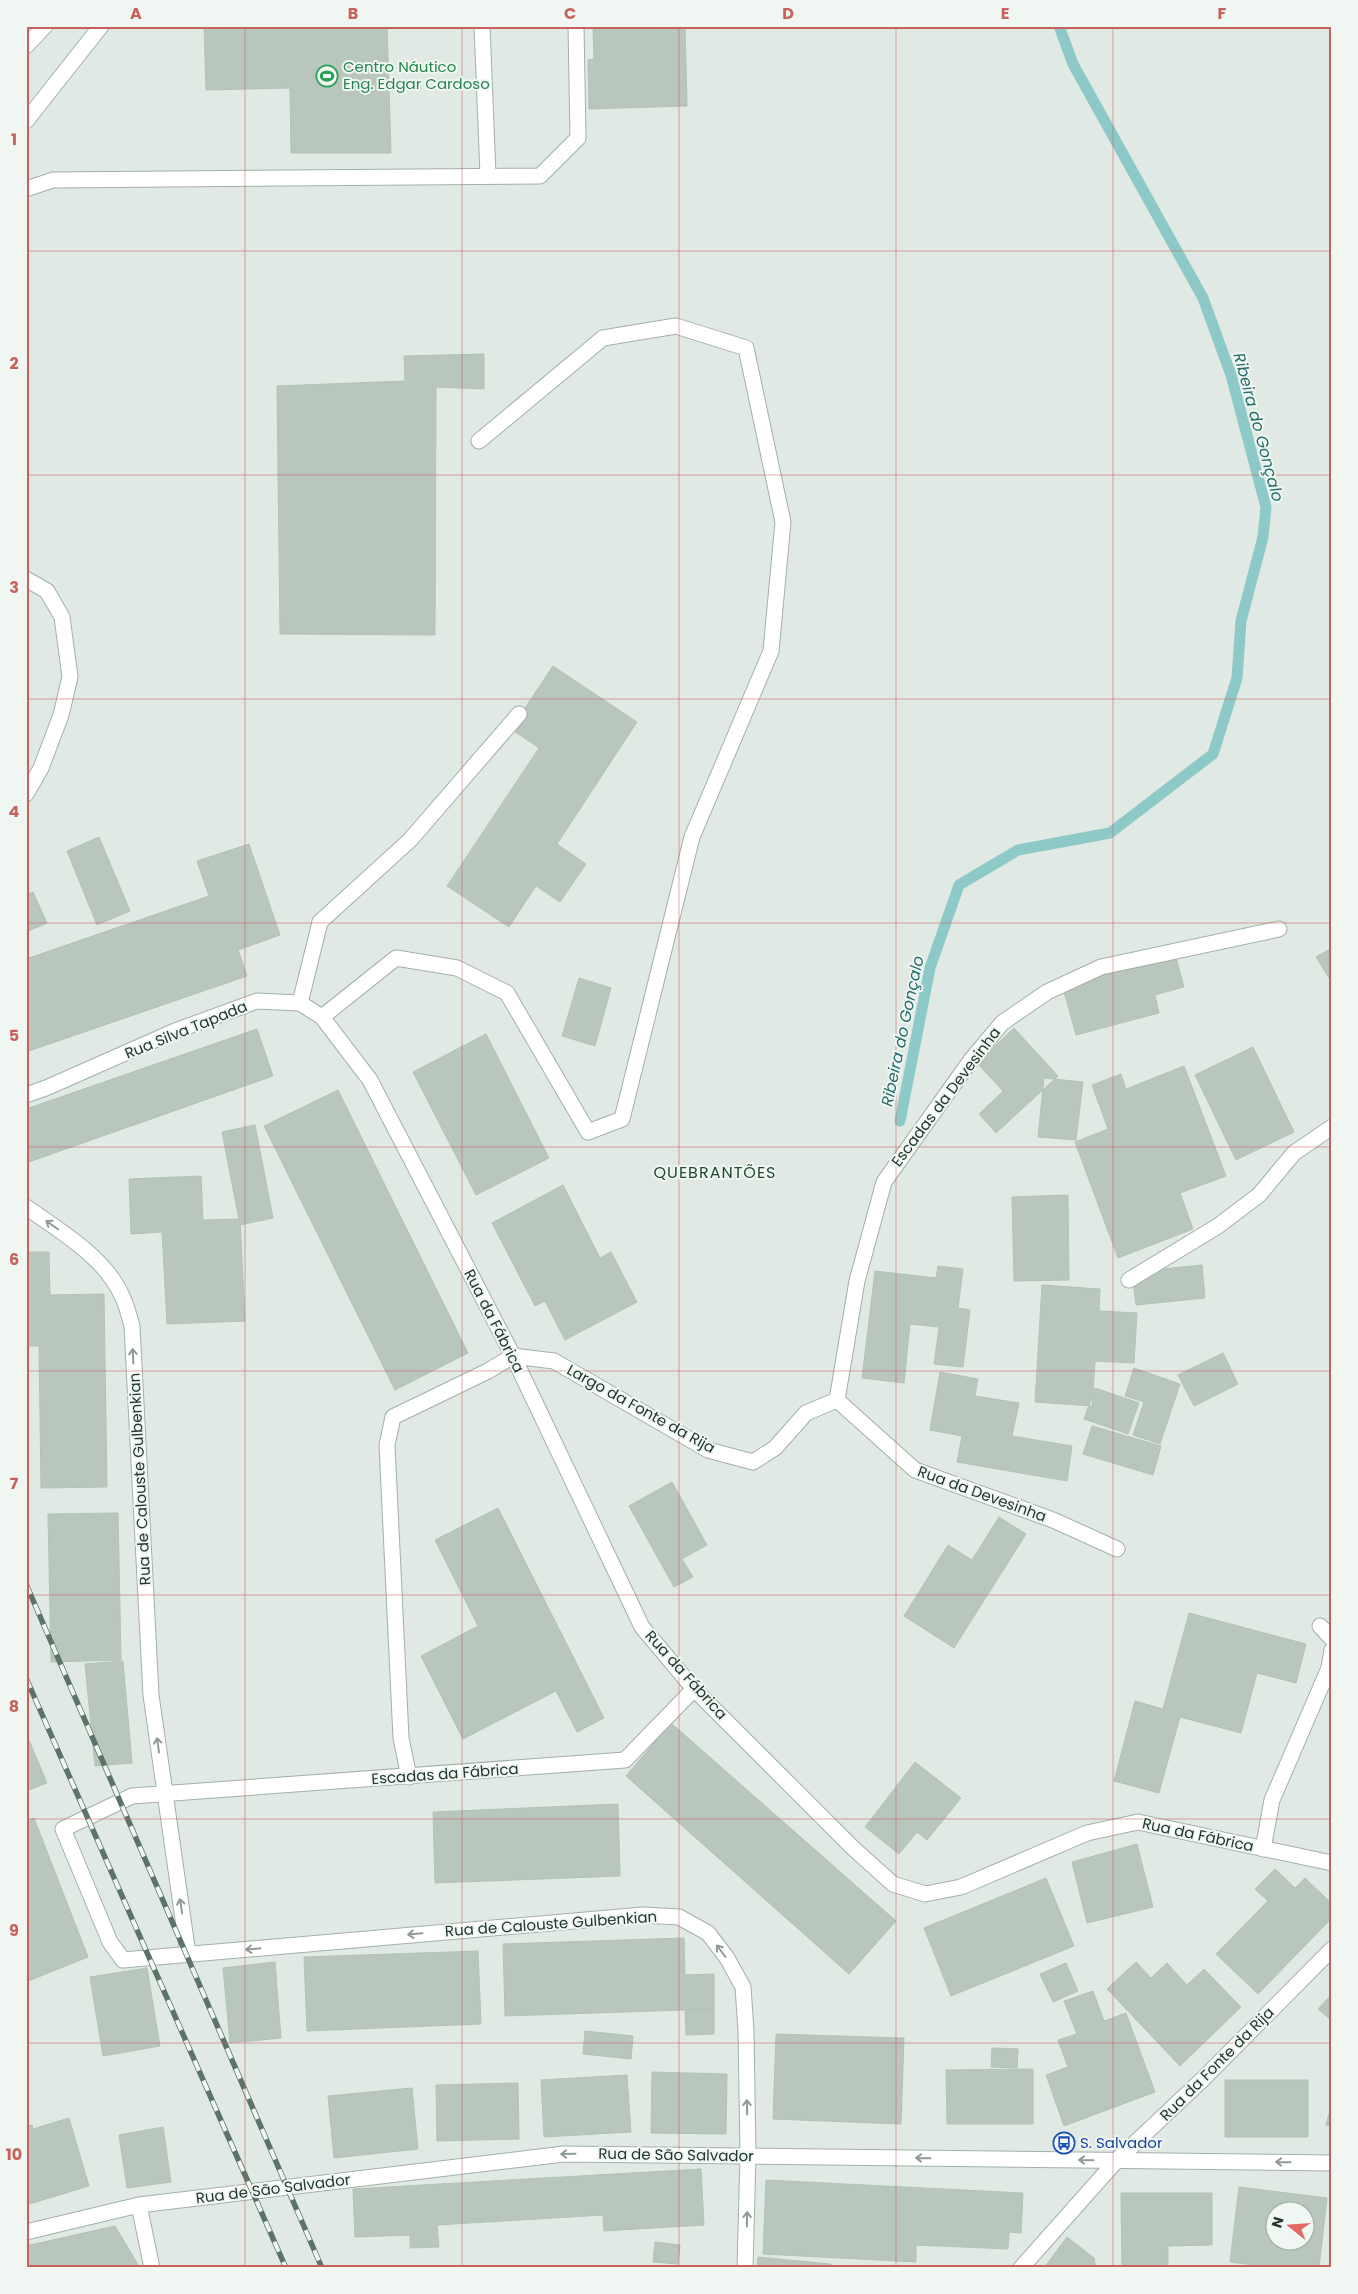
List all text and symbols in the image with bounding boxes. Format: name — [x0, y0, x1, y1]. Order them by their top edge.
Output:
text: A — [130, 2, 142, 25]
text: B — [348, 2, 358, 25]
text: C — [564, 2, 576, 25]
text: D — [782, 2, 794, 25]
text: E — [1001, 2, 1009, 25]
text: F — [1218, 2, 1227, 25]
place label: Centro Náutico Eng. Edgar Cardoso — [343, 56, 490, 94]
sports icon: Centro Náutico Eng. Edgar Cardoso — [315, 64, 339, 88]
text: 1 — [11, 128, 17, 151]
water label: Ribeira do Gonçalo — [1228, 350, 1289, 504]
text: 2 — [9, 352, 19, 375]
text: 3 — [9, 576, 19, 599]
text: 4 — [9, 800, 20, 823]
water label: Ribeira do Gonçalo — [875, 954, 930, 1108]
street label: Rua Silva Tapada — [121, 995, 250, 1064]
street label: Escadas da Devesinha — [886, 1023, 1005, 1171]
text: 5 — [9, 1024, 19, 1047]
district label: QUEBRANTÕES — [653, 1161, 777, 1184]
one-way arrow — [46, 1220, 59, 1231]
text: 6 — [9, 1248, 19, 1271]
street label: Rua da Fábrica — [459, 1265, 530, 1376]
one-way arrow — [129, 1349, 138, 1365]
street label: Largo da Fonte da Rija — [563, 1359, 719, 1458]
street label: Rua de Calouste Gulbenkian — [123, 1372, 156, 1586]
street label: Rua da Devesinha — [915, 1460, 1049, 1527]
text: 7 — [10, 1472, 19, 1495]
street label: Rua da Fábrica — [641, 1625, 732, 1724]
text: 8 — [9, 1695, 19, 1718]
one-way arrow — [153, 1738, 163, 1754]
street label: Escadas da Fábrica — [371, 1758, 519, 1789]
street label: Rua da Fábrica — [1140, 1812, 1256, 1857]
one-way arrow — [175, 1899, 185, 1915]
street label: Rua de Calouste Gulbenkian — [444, 1906, 658, 1941]
text: 9 — [9, 1919, 19, 1942]
one-way arrow — [407, 1930, 423, 1939]
one-way arrow — [246, 1944, 262, 1953]
one-way arrow — [716, 1945, 727, 1958]
street label: Rua da Fonte da Rija — [1155, 2002, 1278, 2125]
one-way arrow — [743, 2099, 752, 2115]
bus stop icon: S. Salvador — [1052, 2131, 1076, 2155]
place label: S. Salvador — [1080, 2132, 1163, 2153]
text: 10 — [6, 2143, 22, 2166]
street label: Rua de São Salvador — [598, 2143, 754, 2166]
one-way arrow — [560, 2149, 576, 2159]
one-way arrow — [915, 2153, 932, 2163]
one-way arrow — [1078, 2155, 1094, 2165]
one-way arrow — [1275, 2157, 1292, 2167]
street label: Rua de São Salvador — [195, 2169, 352, 2208]
north arrow — [1266, 2202, 1316, 2252]
one-way arrow — [742, 2211, 751, 2227]
text: N — [1266, 2214, 1289, 2230]

